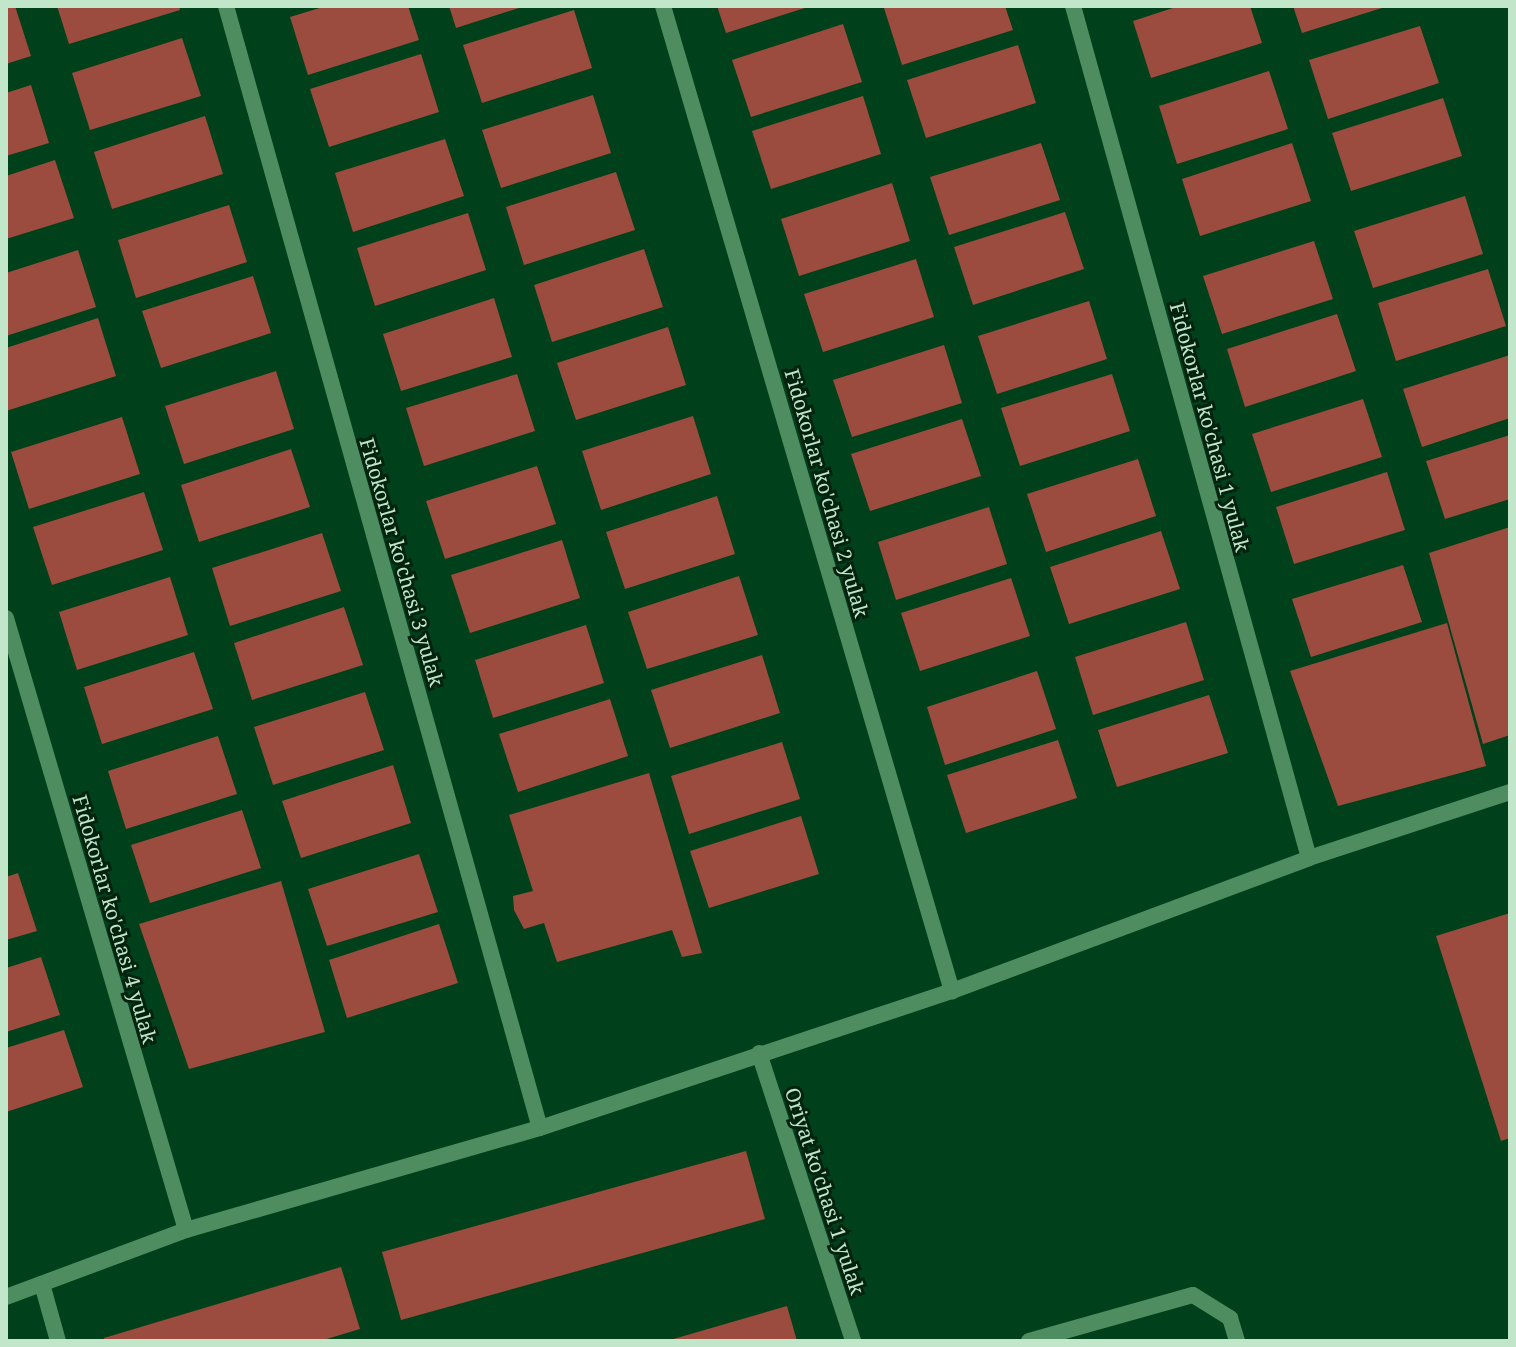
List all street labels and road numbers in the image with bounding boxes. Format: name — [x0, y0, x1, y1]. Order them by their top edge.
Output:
street label: Fidokorlar ko'chasi 1 yulak — [1165, 300, 1255, 554]
street label: Fidokorlar ko'chasi 2 yulak — [780, 366, 874, 620]
street label: Fidokorlar ko'chasi 3 yulak — [355, 435, 449, 689]
street label: Fidokorlar ko'chasi 4 yulak — [68, 792, 162, 1046]
street label: Oriyat ko'chasi 1 yulak — [780, 1084, 870, 1298]

